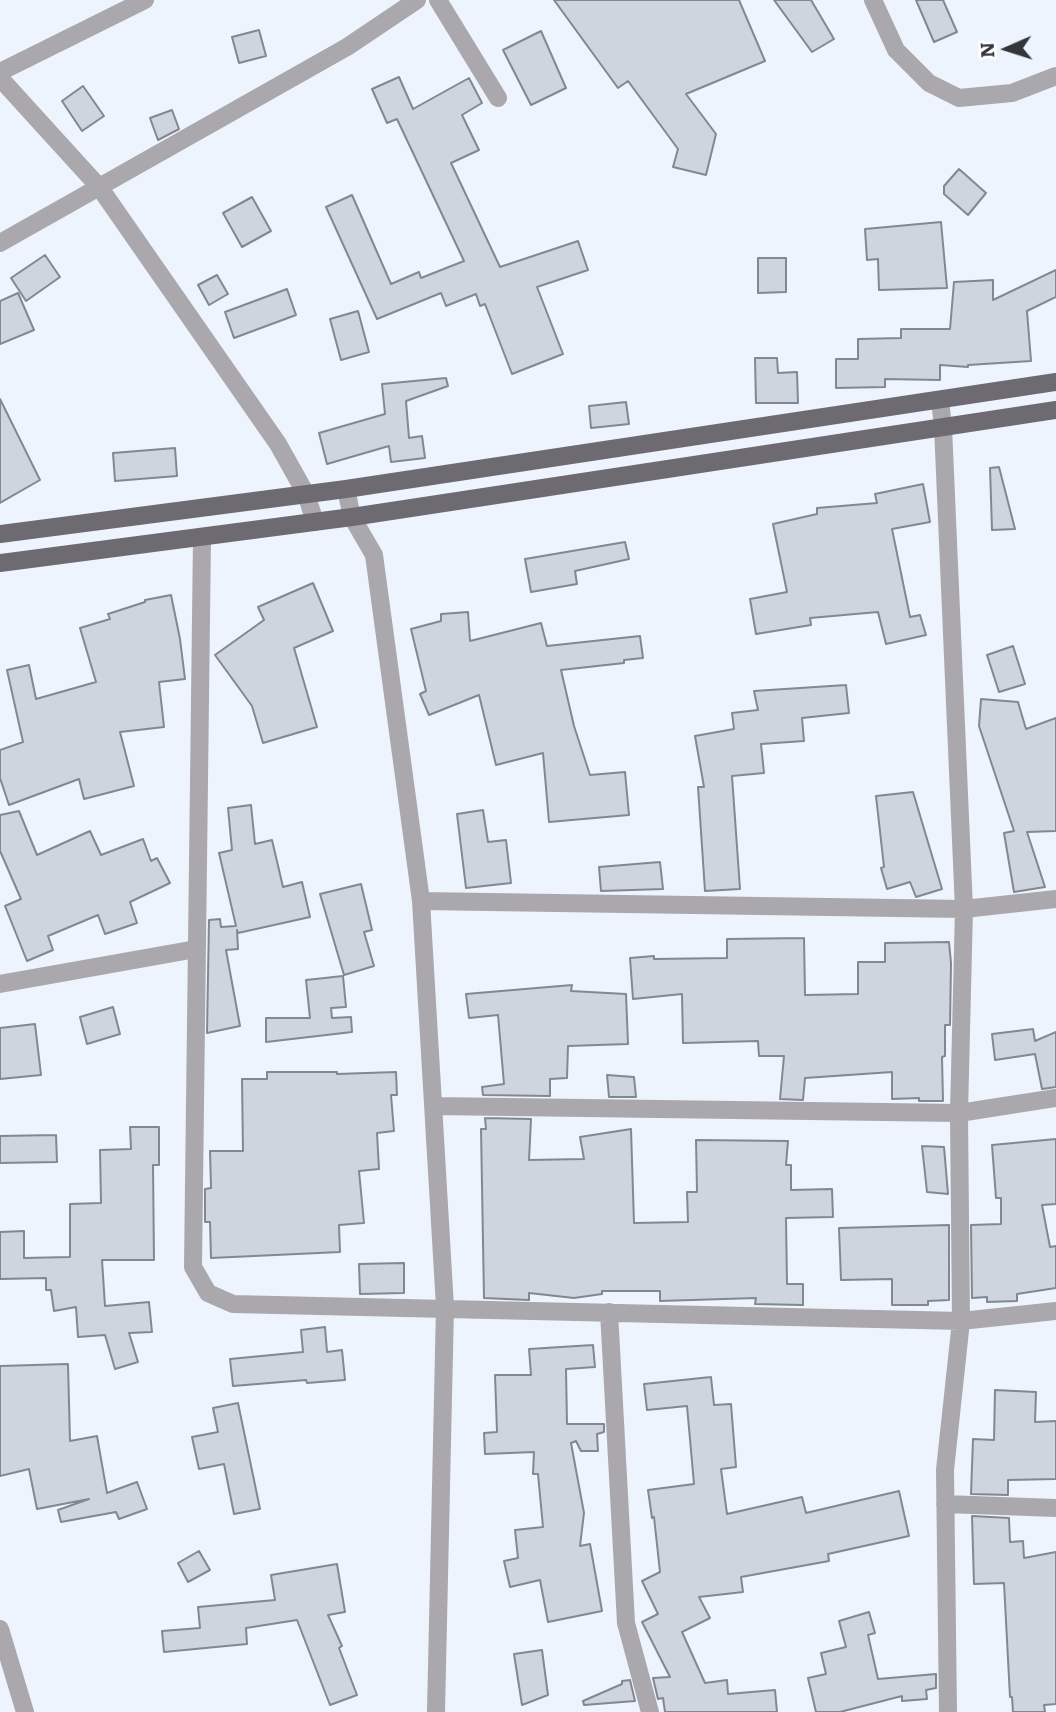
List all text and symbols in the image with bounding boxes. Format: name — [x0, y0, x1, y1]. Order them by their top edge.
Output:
north arrow — [972, 14, 1042, 84]
text: N — [972, 41, 1000, 59]

